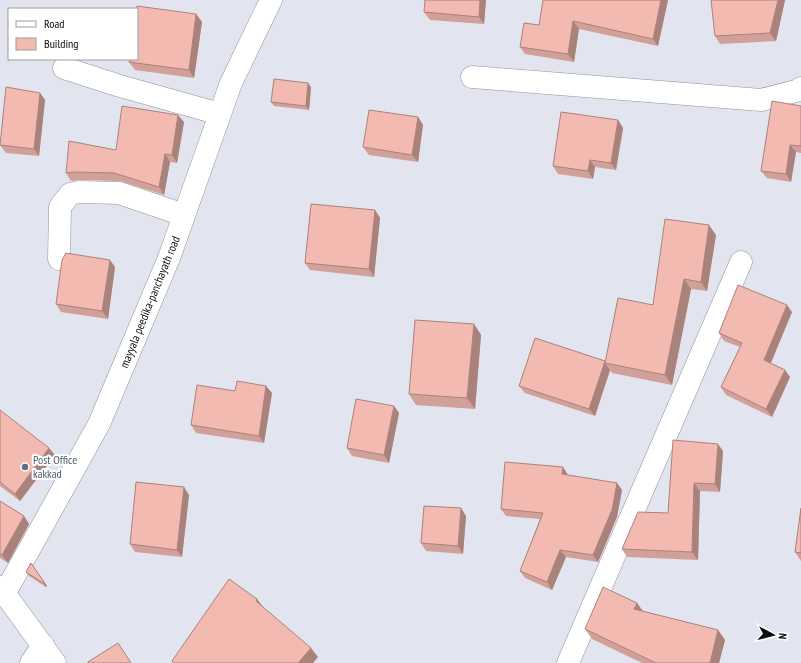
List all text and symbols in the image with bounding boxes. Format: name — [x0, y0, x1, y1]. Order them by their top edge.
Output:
legend — [8, 8, 138, 60]
text: Road — [44, 16, 64, 31]
text: Building — [44, 36, 79, 51]
street label: mayyala peedika-panchayath road — [116, 234, 183, 370]
place label: Post Office kakkad — [33, 452, 77, 481]
marker: Post Office kakkad — [20, 462, 30, 472]
north arrow — [753, 615, 793, 655]
text: N — [776, 632, 790, 640]

